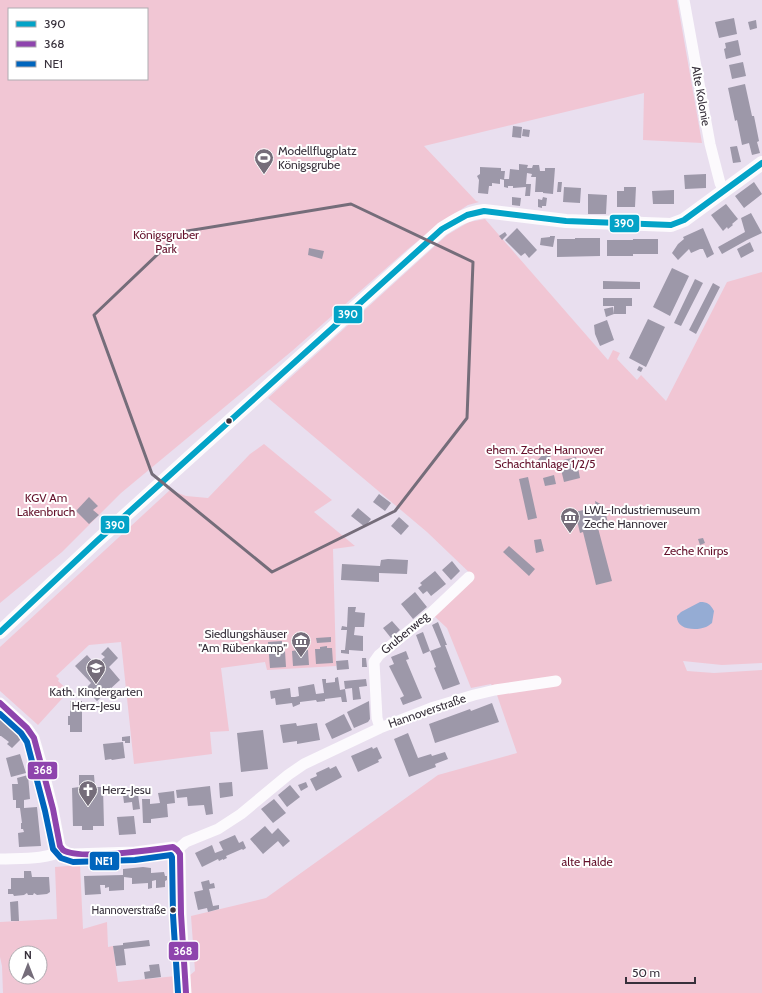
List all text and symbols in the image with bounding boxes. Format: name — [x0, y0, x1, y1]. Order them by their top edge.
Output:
legend — [8, 8, 148, 80]
text: 390 — [44, 16, 66, 31]
text: 368 — [44, 36, 65, 51]
text: NE1 — [44, 56, 63, 71]
street label: Alte Kolonie — [689, 65, 714, 127]
place label: Modellflugplatz Königsgrube — [278, 143, 357, 172]
sports icon: Modellflugplatz Königsgrube — [253, 147, 275, 175]
line badge: 390 — [609, 214, 640, 233]
text: 390 — [614, 216, 634, 230]
park label: Königsgruber Park — [133, 227, 199, 256]
line badge: 390 — [333, 305, 363, 324]
text: 390 — [338, 307, 358, 321]
unlabelled marker — [224, 416, 234, 426]
park label: ehem. Zeche Hannover Schachtanlage 1/2/5 — [486, 442, 604, 471]
park label: KGV Am Lakenbruch — [17, 490, 75, 519]
place label: LWL-Industriemuseum Zeche Hannover — [584, 502, 700, 531]
museum icon: LWL-Industriemuseum Zeche Hannover — [559, 506, 581, 534]
line badge: 390 — [100, 515, 130, 534]
text: 390 — [105, 518, 125, 532]
park label: Zeche Knirps — [664, 543, 728, 558]
street label: Grubenweg — [378, 607, 433, 657]
place label: Siedlungshäuser "Am Rübenkamp" — [198, 626, 287, 655]
museum icon: Siedlungshäuser "Am Rübenkamp" — [290, 630, 312, 658]
school or university icon: Kath. Kindergarten Herz-Jesu — [85, 657, 107, 685]
place label: Kath. Kindergarten Herz-Jesu — [49, 684, 143, 713]
street label: Hannoverstraße — [386, 690, 468, 731]
line badge: 368 — [27, 761, 58, 780]
text: 368 — [34, 763, 53, 777]
church icon: Herz-Jesu — [77, 779, 99, 807]
place label: Herz-Jesu — [102, 782, 151, 797]
line badge: NE1 — [89, 851, 120, 871]
text: NE1 — [95, 854, 113, 868]
park label: alte Halde — [561, 854, 613, 869]
place label: Hannoverstraße — [92, 903, 166, 917]
marker: Hannoverstraße — [168, 905, 178, 915]
line badge: 368 — [168, 941, 199, 961]
text: 368 — [174, 944, 193, 958]
north arrow — [8, 945, 48, 985]
text: N — [24, 948, 32, 962]
scale bar — [626, 959, 695, 985]
text: 50 m — [632, 965, 660, 980]

